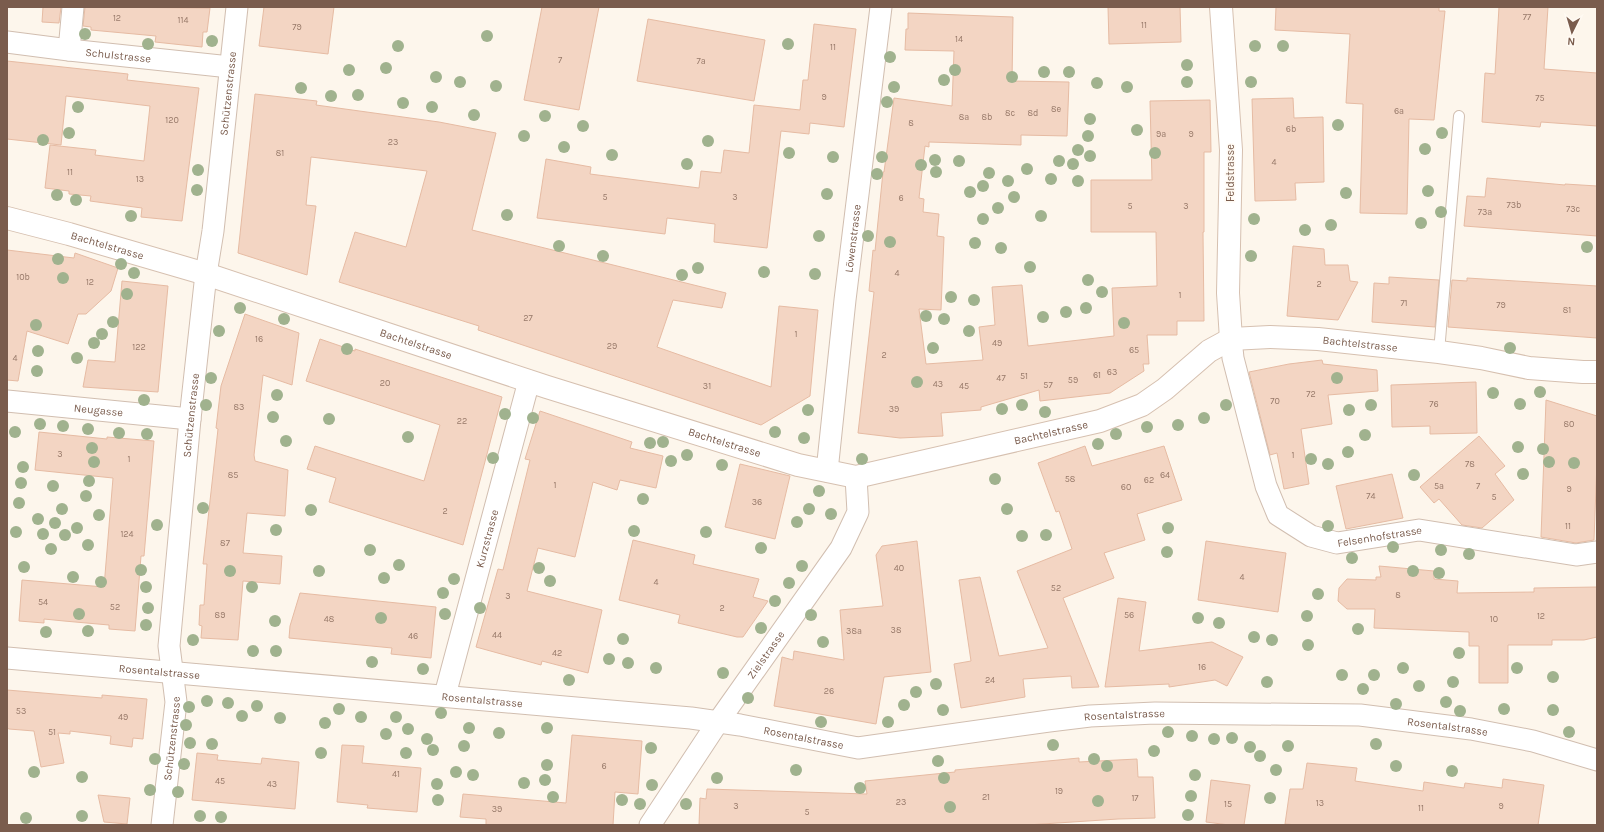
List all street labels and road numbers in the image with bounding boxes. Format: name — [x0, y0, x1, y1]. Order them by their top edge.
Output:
street label: Schulstrasse — [85, 46, 152, 66]
street label: Schützenstrasse — [217, 50, 239, 136]
street label: Feldstrasse — [1224, 144, 1237, 202]
street label: Löwenstrasse — [842, 203, 864, 273]
street label: Bachtelstrasse — [69, 229, 146, 263]
street label: Bachtelstrasse — [378, 326, 454, 362]
street label: Bachtelstrasse — [1322, 334, 1399, 355]
street label: Schützenstrasse — [180, 372, 202, 458]
street label: Neugasse — [73, 402, 124, 419]
street label: Bachtelstrasse — [1013, 418, 1089, 448]
street label: Bachtelstrasse — [687, 425, 763, 460]
street label: Kurzstrasse — [473, 508, 501, 569]
street label: Felsenhofstrasse — [1337, 524, 1423, 550]
street label: Zielstrasse — [745, 628, 788, 681]
street label: Rosentalstrasse — [118, 662, 201, 682]
street label: Rosentalstrasse — [441, 690, 524, 710]
street label: Schützenstrasse — [161, 695, 183, 781]
street label: Rosentalstrasse — [1083, 707, 1165, 724]
street label: Rosentalstrasse — [1406, 715, 1489, 739]
street label: Rosentalstrasse — [762, 724, 845, 752]

